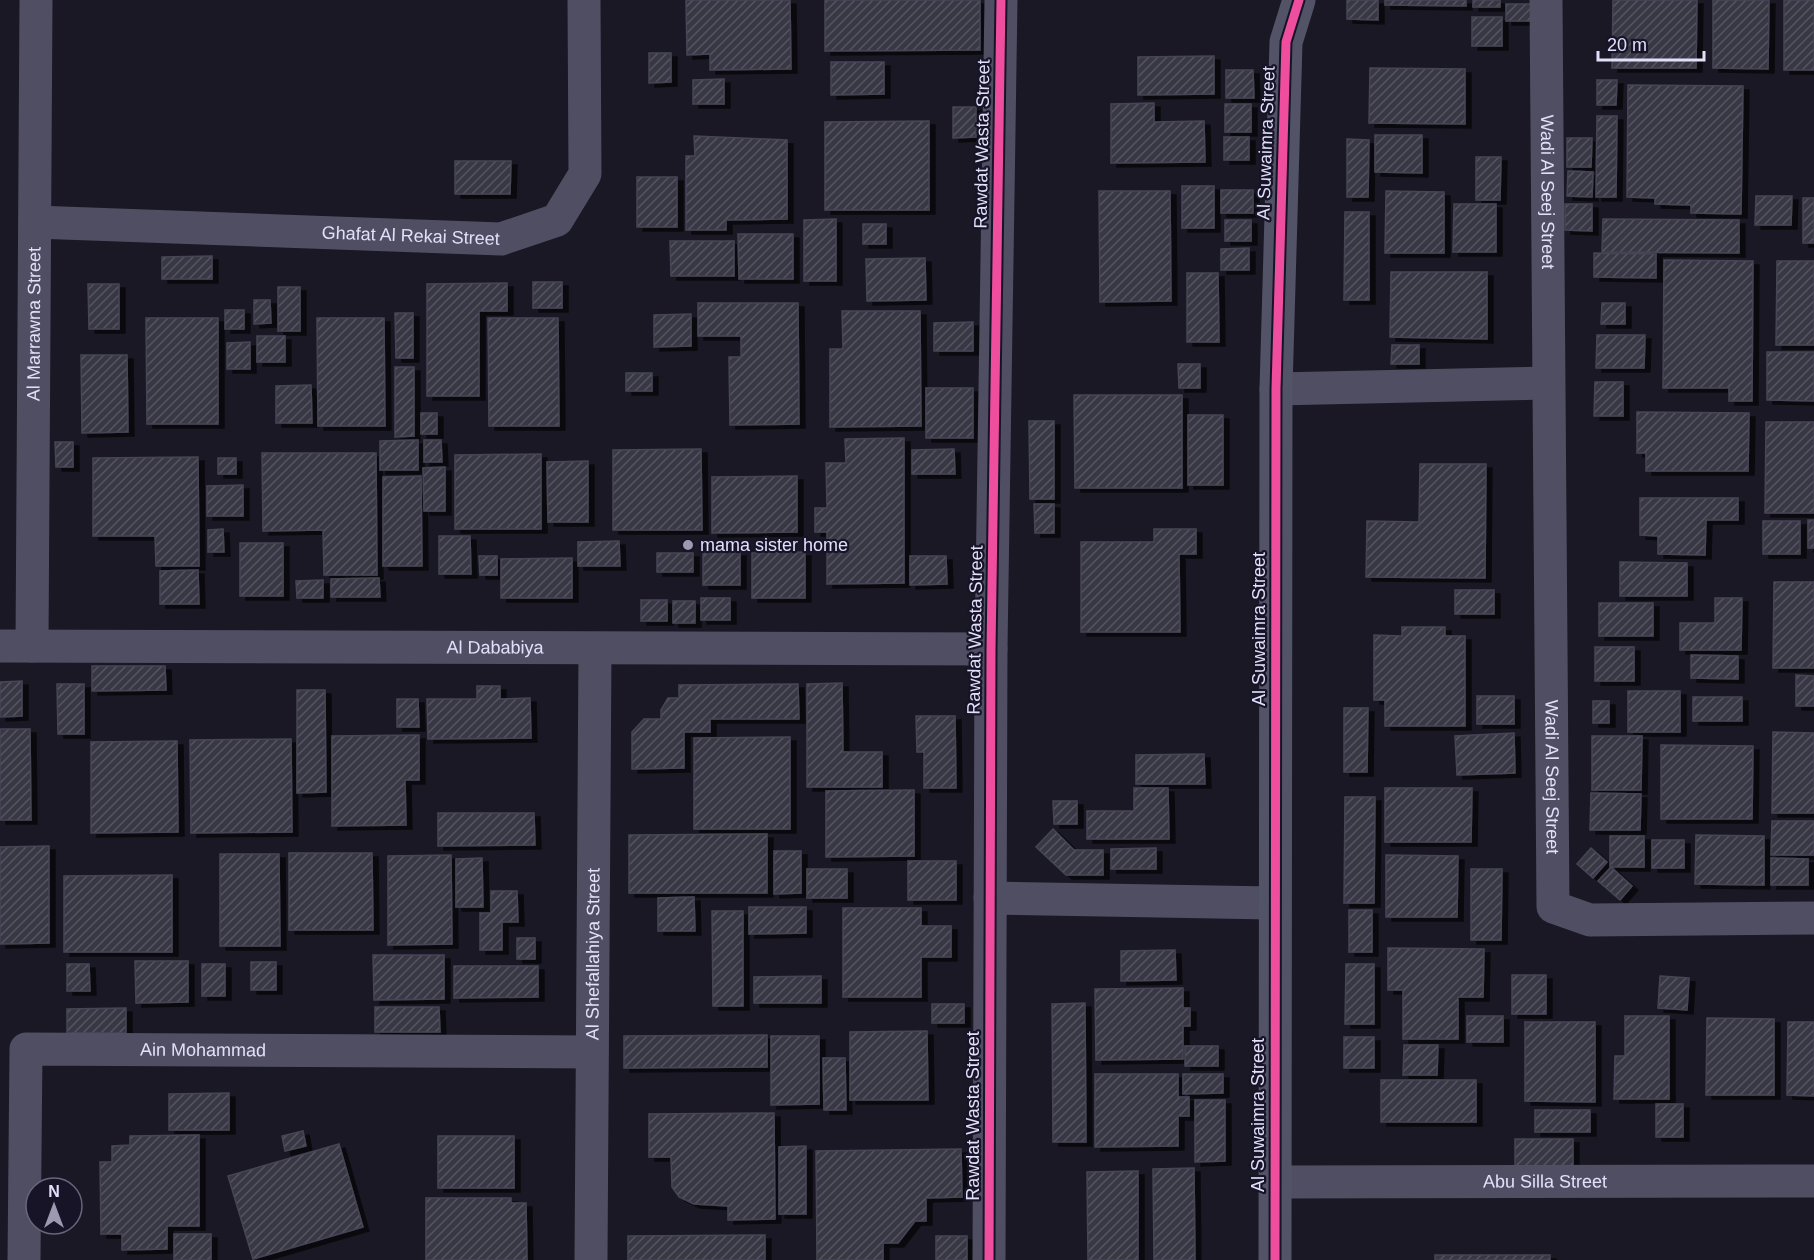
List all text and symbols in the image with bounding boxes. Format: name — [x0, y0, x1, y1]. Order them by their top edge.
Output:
scale bar — [1598, 24, 1704, 62]
text: 20 m — [1607, 35, 1647, 55]
street label: Rawdat Wasta Street — [971, 59, 993, 229]
street label: Al Suwaimra Street — [1253, 66, 1279, 220]
street label: Wadi Al Seej Street — [1537, 115, 1558, 269]
street label: Ghafat Al Rekai Street — [321, 222, 500, 249]
street label: Al Marrawna Street — [24, 247, 44, 401]
place label: mama sister home — [700, 535, 848, 555]
marker: mama sister home — [681, 538, 695, 552]
street label: Rawdat Wasta Street — [964, 545, 986, 715]
street label: Al Suwaimra Street — [1249, 552, 1269, 706]
street label: Al Dababiya — [446, 637, 545, 658]
street label: Wadi Al Seej Street — [1541, 700, 1563, 854]
street label: Al Shefallahiya Street — [582, 868, 604, 1040]
street label: Rawdat Wasta Street — [963, 1031, 983, 1201]
street label: Al Suwaimra Street — [1248, 1038, 1268, 1192]
street label: Ain Mohammad — [140, 1040, 266, 1060]
street label: Abu Silla Street — [1483, 1171, 1607, 1192]
north arrow — [24, 1176, 84, 1236]
text: N — [48, 1183, 60, 1200]

